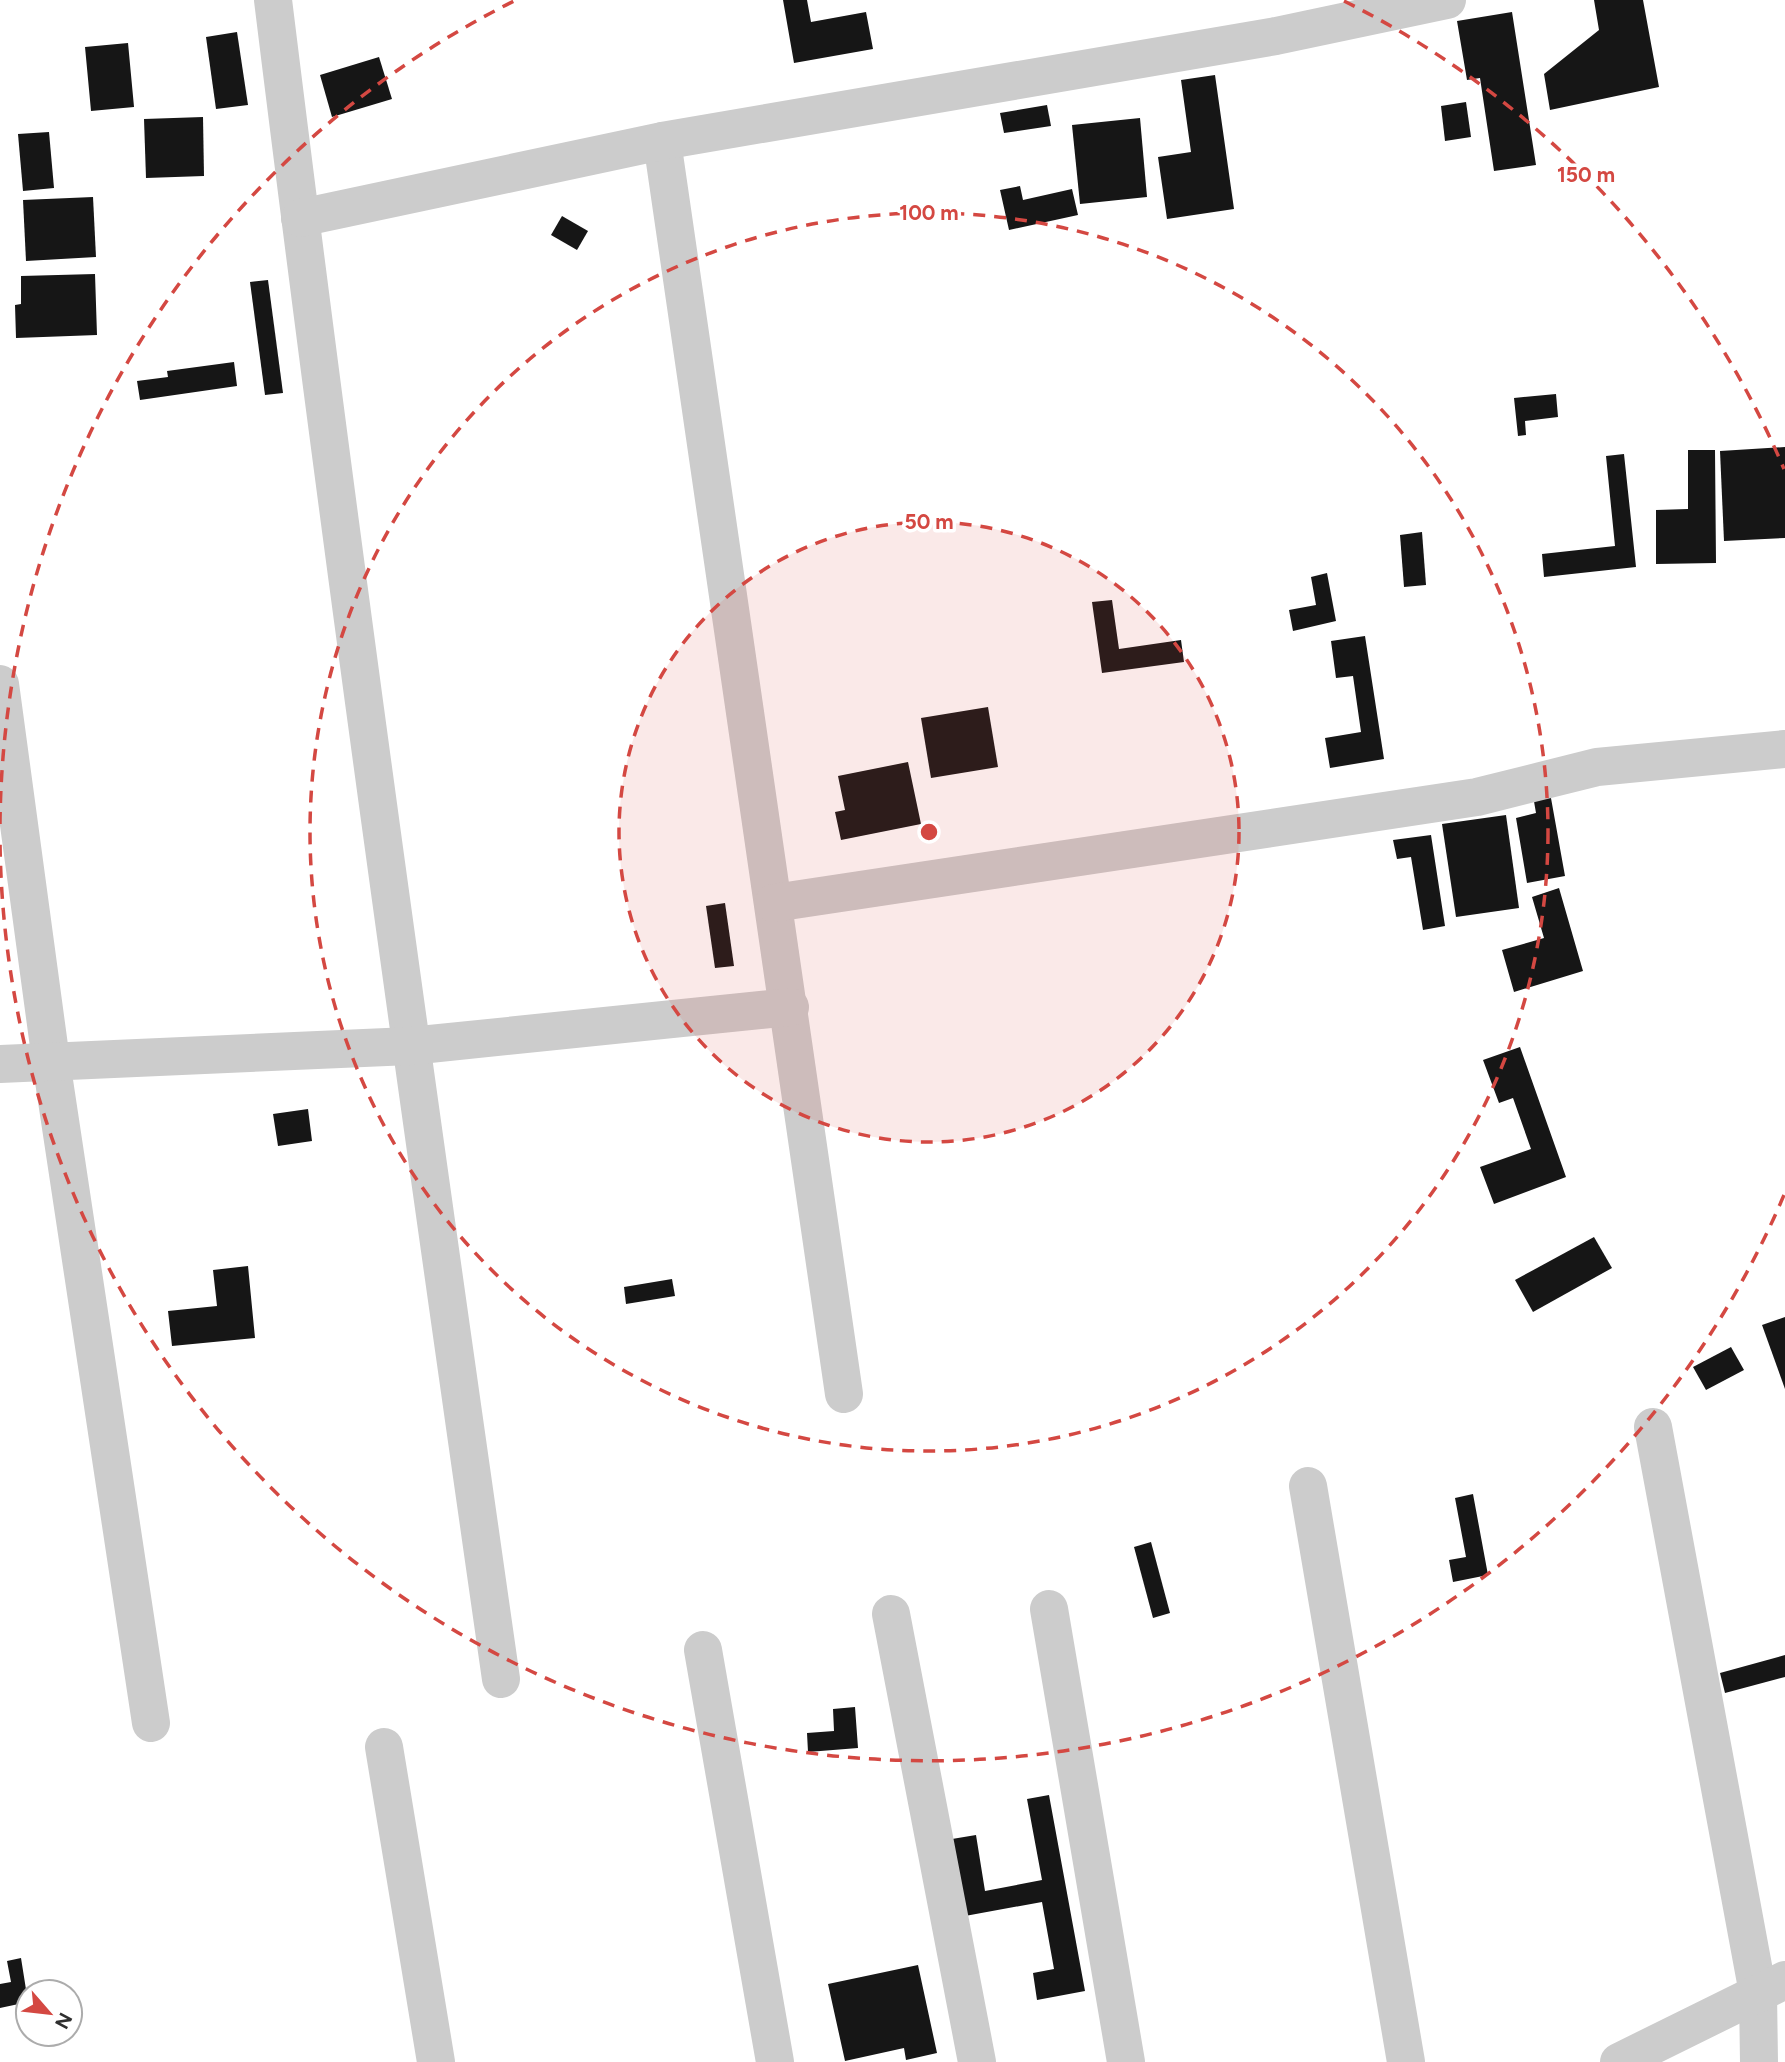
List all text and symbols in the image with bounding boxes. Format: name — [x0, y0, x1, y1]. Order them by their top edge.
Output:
text: 150 m — [1557, 162, 1615, 187]
text: 100 m — [899, 200, 959, 225]
text: 50 m — [904, 509, 954, 534]
centre of rings — [917, 820, 941, 844]
north arrow — [14, 1978, 84, 2048]
text: N — [50, 2009, 77, 2033]

